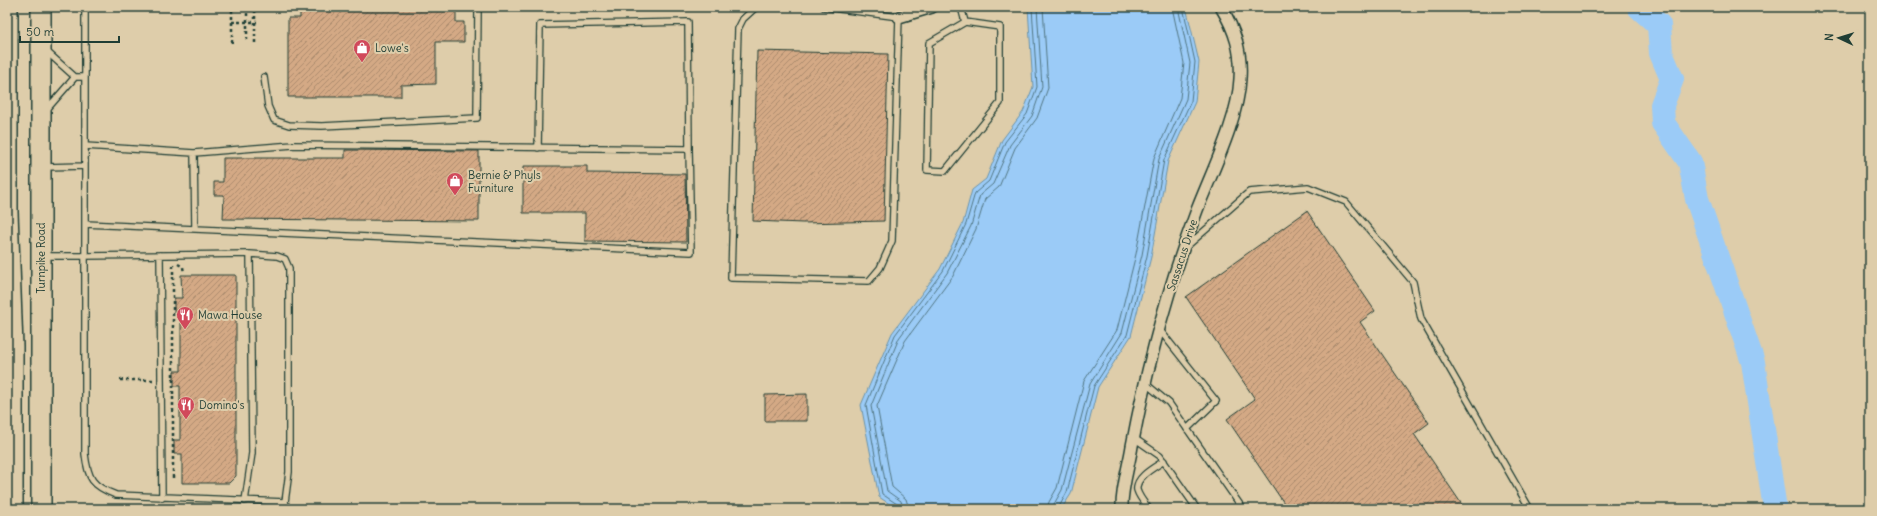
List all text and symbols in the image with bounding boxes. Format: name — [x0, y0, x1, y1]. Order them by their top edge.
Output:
scale bar — [20, 18, 119, 44]
north arrow — [1819, 18, 1859, 58]
text: 50 m — [26, 24, 55, 39]
text: N — [1822, 33, 1836, 42]
shop icon: Lowe's — [352, 38, 372, 63]
place label: Lowe's — [375, 41, 409, 55]
place label: Bernie & Phyls Furniture — [468, 168, 541, 195]
shop icon: Bernie & Phyls Furniture — [445, 171, 465, 196]
street label: Sassacus Drive — [1164, 217, 1200, 292]
street label: Turnpike Road — [34, 222, 48, 293]
restaurant icon: Mawa House — [175, 305, 195, 330]
place label: Mawa House — [198, 308, 262, 322]
restaurant icon: Domino's — [176, 395, 196, 420]
place label: Domino's — [199, 398, 245, 412]

